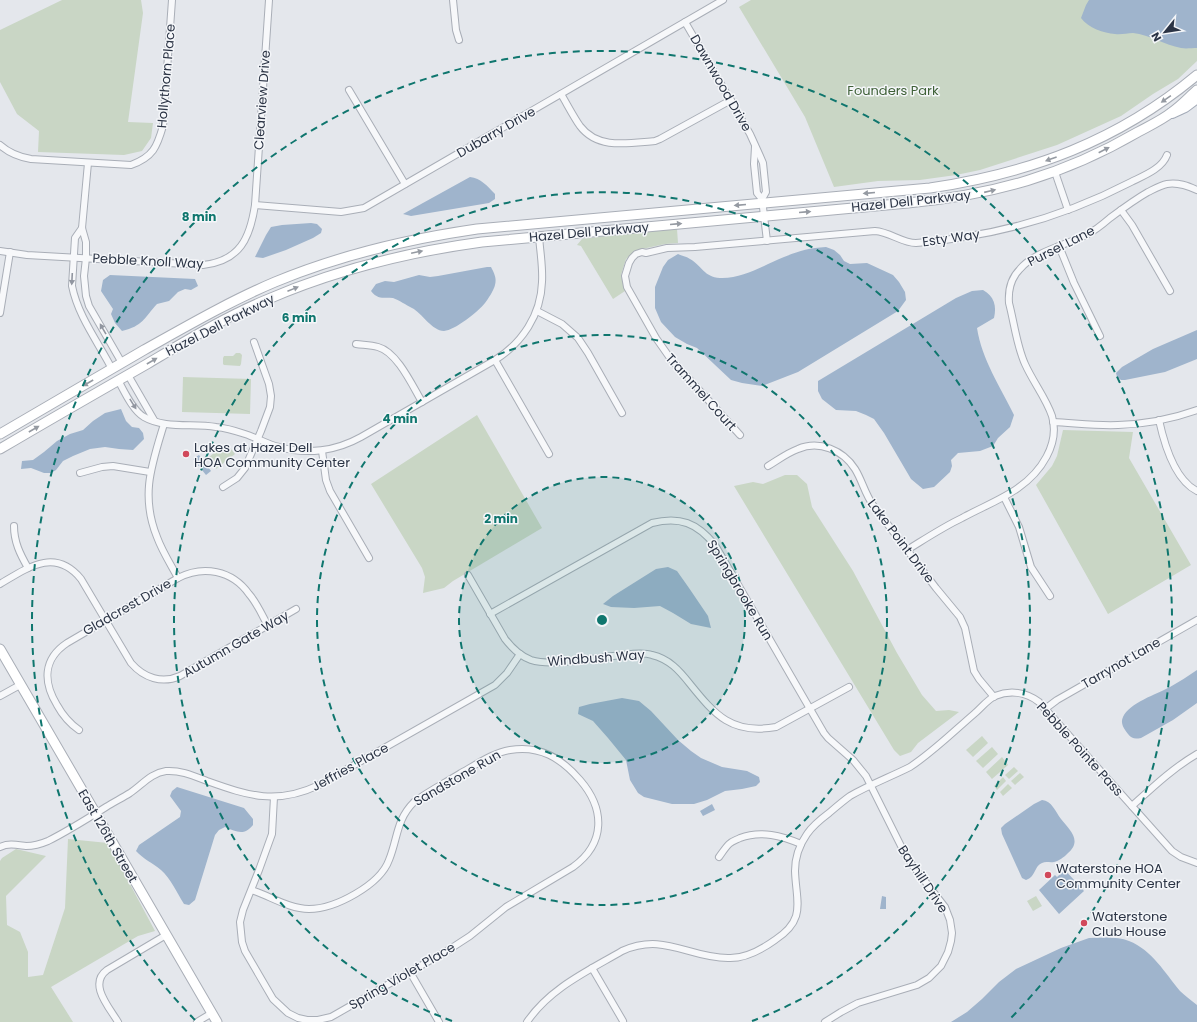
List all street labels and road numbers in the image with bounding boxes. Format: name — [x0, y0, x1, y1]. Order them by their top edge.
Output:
street label: Hollythorn Place — [152, 23, 180, 129]
street label: Dawnwood Drive — [685, 31, 757, 135]
street label: Clearview Drive — [249, 49, 275, 151]
street label: Dubarry Drive — [453, 102, 539, 162]
street label: Hazel Dell Parkway — [850, 185, 972, 217]
street label: Hazel Dell Parkway — [528, 217, 650, 247]
street label: Pursel Lane — [1024, 221, 1098, 271]
street label: Esty Way — [921, 224, 982, 251]
street label: Pebble Knoll Way — [92, 249, 205, 273]
street label: Hazel Dell Parkway — [162, 289, 278, 361]
street label: Trammel Court — [661, 349, 741, 435]
street label: Lake Point Drive — [863, 495, 939, 587]
street label: Springbrooke Run — [702, 536, 778, 644]
street label: Gladcrest Drive — [79, 574, 175, 640]
street label: Autumn Gate Way — [180, 606, 293, 682]
street label: Tarrynot Lane — [1078, 633, 1164, 693]
street label: Windbush Way — [547, 645, 646, 671]
street label: Pebble Pointe Pass — [1032, 698, 1128, 801]
street label: Jeffries Place — [308, 738, 392, 796]
street label: Sandstone Run — [410, 745, 504, 811]
street label: East 126th Street — [74, 786, 143, 886]
street label: Bayhill Drive — [893, 841, 953, 917]
street label: Spring Violet Place — [345, 938, 459, 1014]

